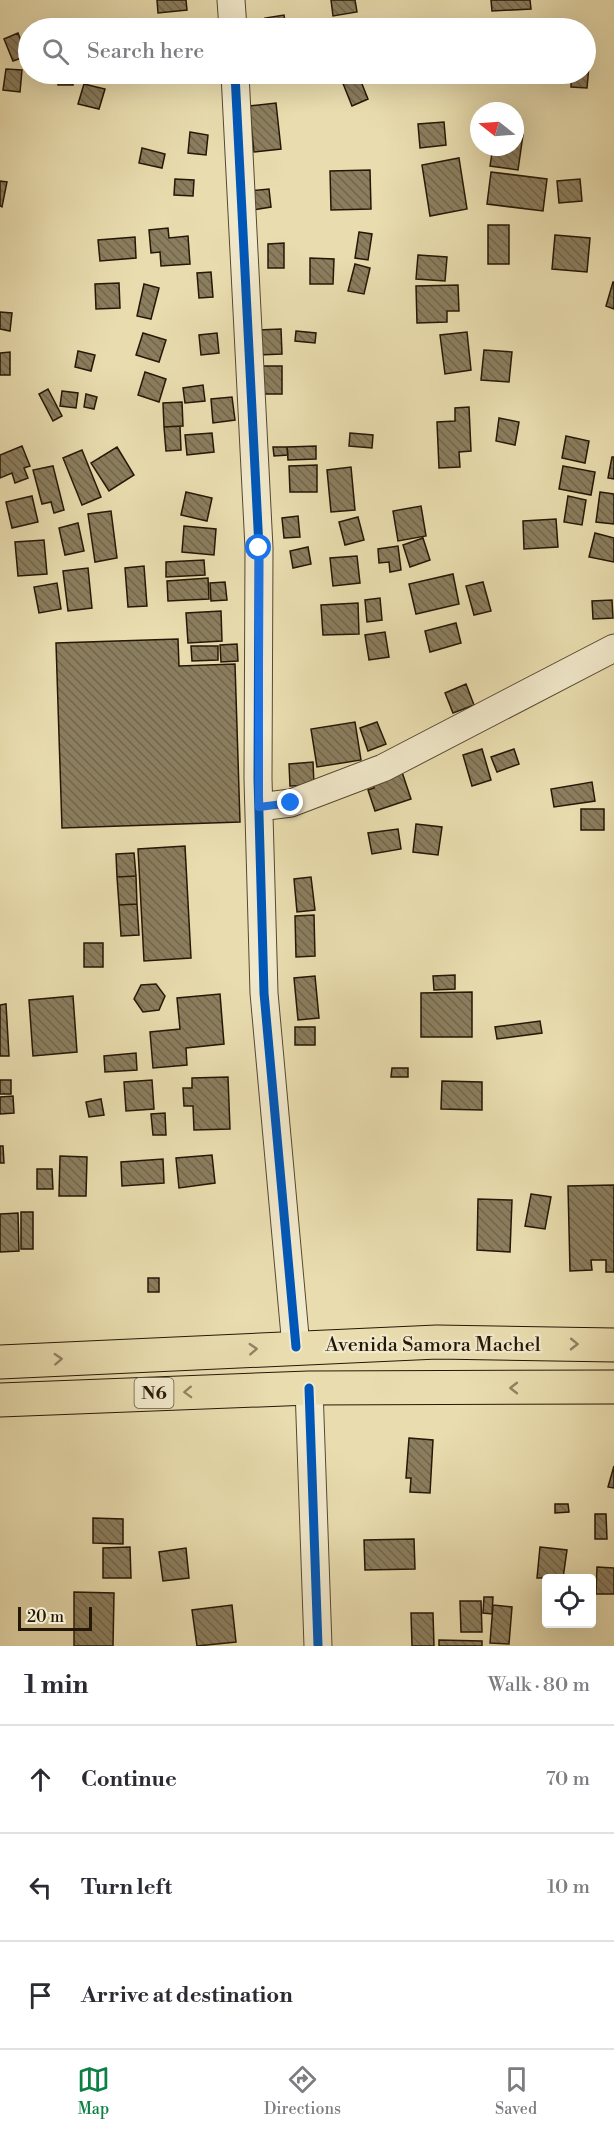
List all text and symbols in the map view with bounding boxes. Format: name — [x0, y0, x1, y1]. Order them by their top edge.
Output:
search box — [18, 18, 596, 84]
icon: search — [39, 35, 72, 68]
text: Search here — [87, 38, 204, 65]
north arrow — [470, 102, 524, 156]
route start — [245, 534, 271, 560]
route end — [277, 789, 303, 815]
street label: Avenida Samora Machel — [324, 1333, 541, 1358]
one-way arrow — [569, 1338, 578, 1351]
one-way arrow — [249, 1342, 258, 1355]
one-way arrow — [54, 1353, 63, 1366]
road number: N6 — [134, 1378, 174, 1408]
one-way arrow — [509, 1382, 518, 1394]
one-way arrow — [183, 1386, 192, 1398]
map controls — [542, 1574, 596, 1628]
button: locate — [542, 1574, 596, 1628]
scale bar — [18, 1604, 92, 1632]
text: 20 m — [27, 1607, 64, 1627]
text: 1 min — [24, 1669, 89, 1701]
text: Walk · 80 m — [488, 1673, 590, 1698]
icon: ahead — [24, 1763, 57, 1796]
text: Continue — [81, 1766, 177, 1793]
text: 70 m — [546, 1767, 590, 1792]
icon: left — [24, 1871, 57, 1904]
text: Turn left — [81, 1874, 172, 1901]
text: 10 m — [547, 1875, 590, 1900]
icon: arrive — [24, 1979, 57, 2012]
text: Arrive at destination — [81, 1982, 293, 2009]
tab: Map — [77, 2063, 110, 2119]
tab: Directions — [264, 2063, 341, 2119]
tab: Saved — [495, 2063, 537, 2119]

